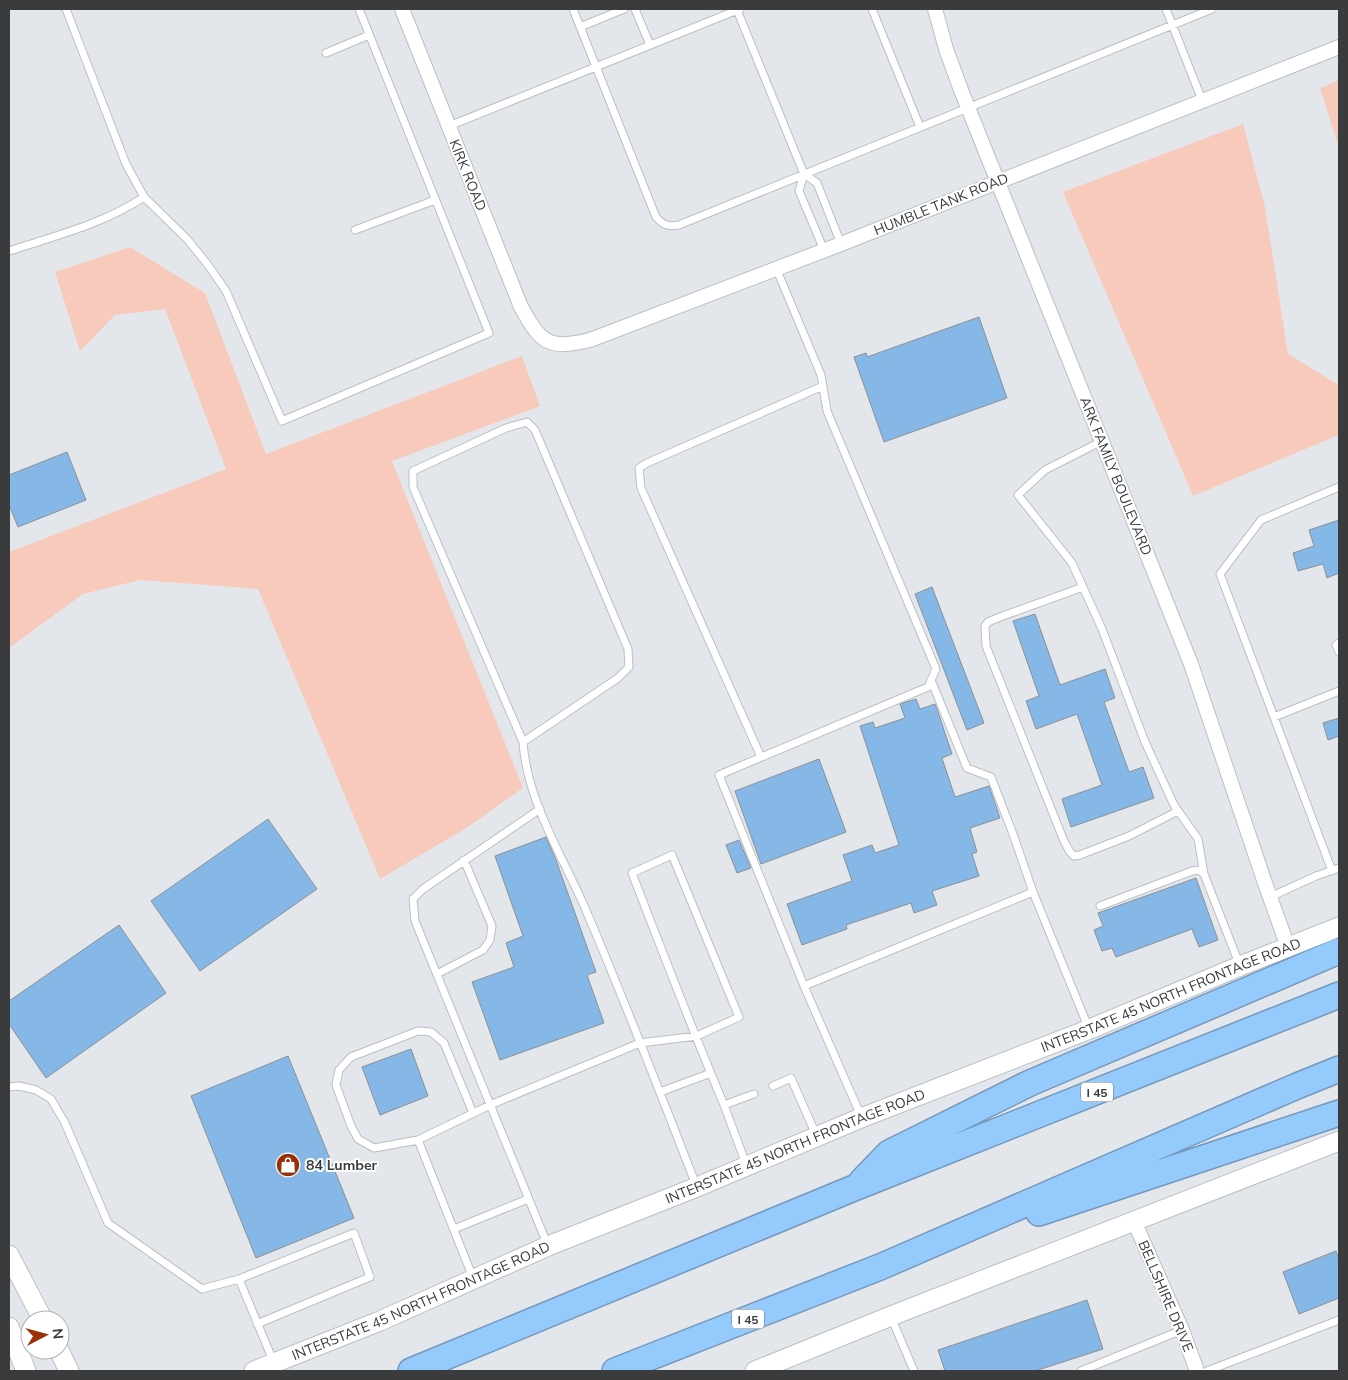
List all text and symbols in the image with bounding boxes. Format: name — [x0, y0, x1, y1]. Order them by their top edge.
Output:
street label: KIRK ROAD — [445, 137, 491, 213]
street label: HUMBLE TANK ROAD — [871, 169, 1011, 239]
street label: ARK FAMILY BOULEVARD — [1076, 394, 1156, 558]
street label: INTERSTATE 45 NORTH FRONTAGE ROAD — [1038, 934, 1303, 1056]
road number: I 45 — [1081, 1082, 1113, 1102]
street label: INTERSTATE 45 NORTH FRONTAGE ROAD — [663, 1085, 928, 1208]
shop icon: 84 Lumber — [275, 1152, 301, 1178]
place label: 84 Lumber — [306, 1156, 378, 1174]
street label: INTERSTATE 45 NORTH FRONTAGE ROAD — [289, 1237, 553, 1364]
street label: BELLSHIRE DRIVE — [1134, 1238, 1198, 1354]
north arrow — [20, 1310, 70, 1360]
road number: I 45 — [732, 1310, 764, 1328]
text: N — [48, 1327, 67, 1340]

